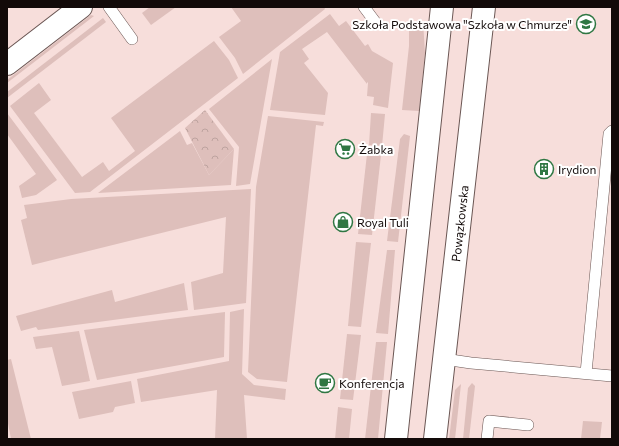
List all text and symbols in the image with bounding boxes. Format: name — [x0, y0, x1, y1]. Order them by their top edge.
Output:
school or university icon: Szkoła Podstawowa "Szkoła w Chmurze" — [575, 13, 597, 35]
place label: Szkoła Podstawowa "Szkoła w Chmurze" — [352, 17, 572, 31]
supermarket icon: Żabka — [334, 138, 356, 160]
place label: Żabka — [359, 142, 393, 156]
building icon: Irydion — [533, 158, 555, 180]
place label: Irydion — [558, 162, 596, 176]
street label: Powązkowska — [448, 184, 471, 262]
shop icon: Royal Tuli — [332, 211, 354, 233]
place label: Royal Tuli — [357, 215, 409, 229]
cafe icon: Konferencja — [314, 372, 336, 394]
place label: Konferencja — [339, 376, 405, 390]

